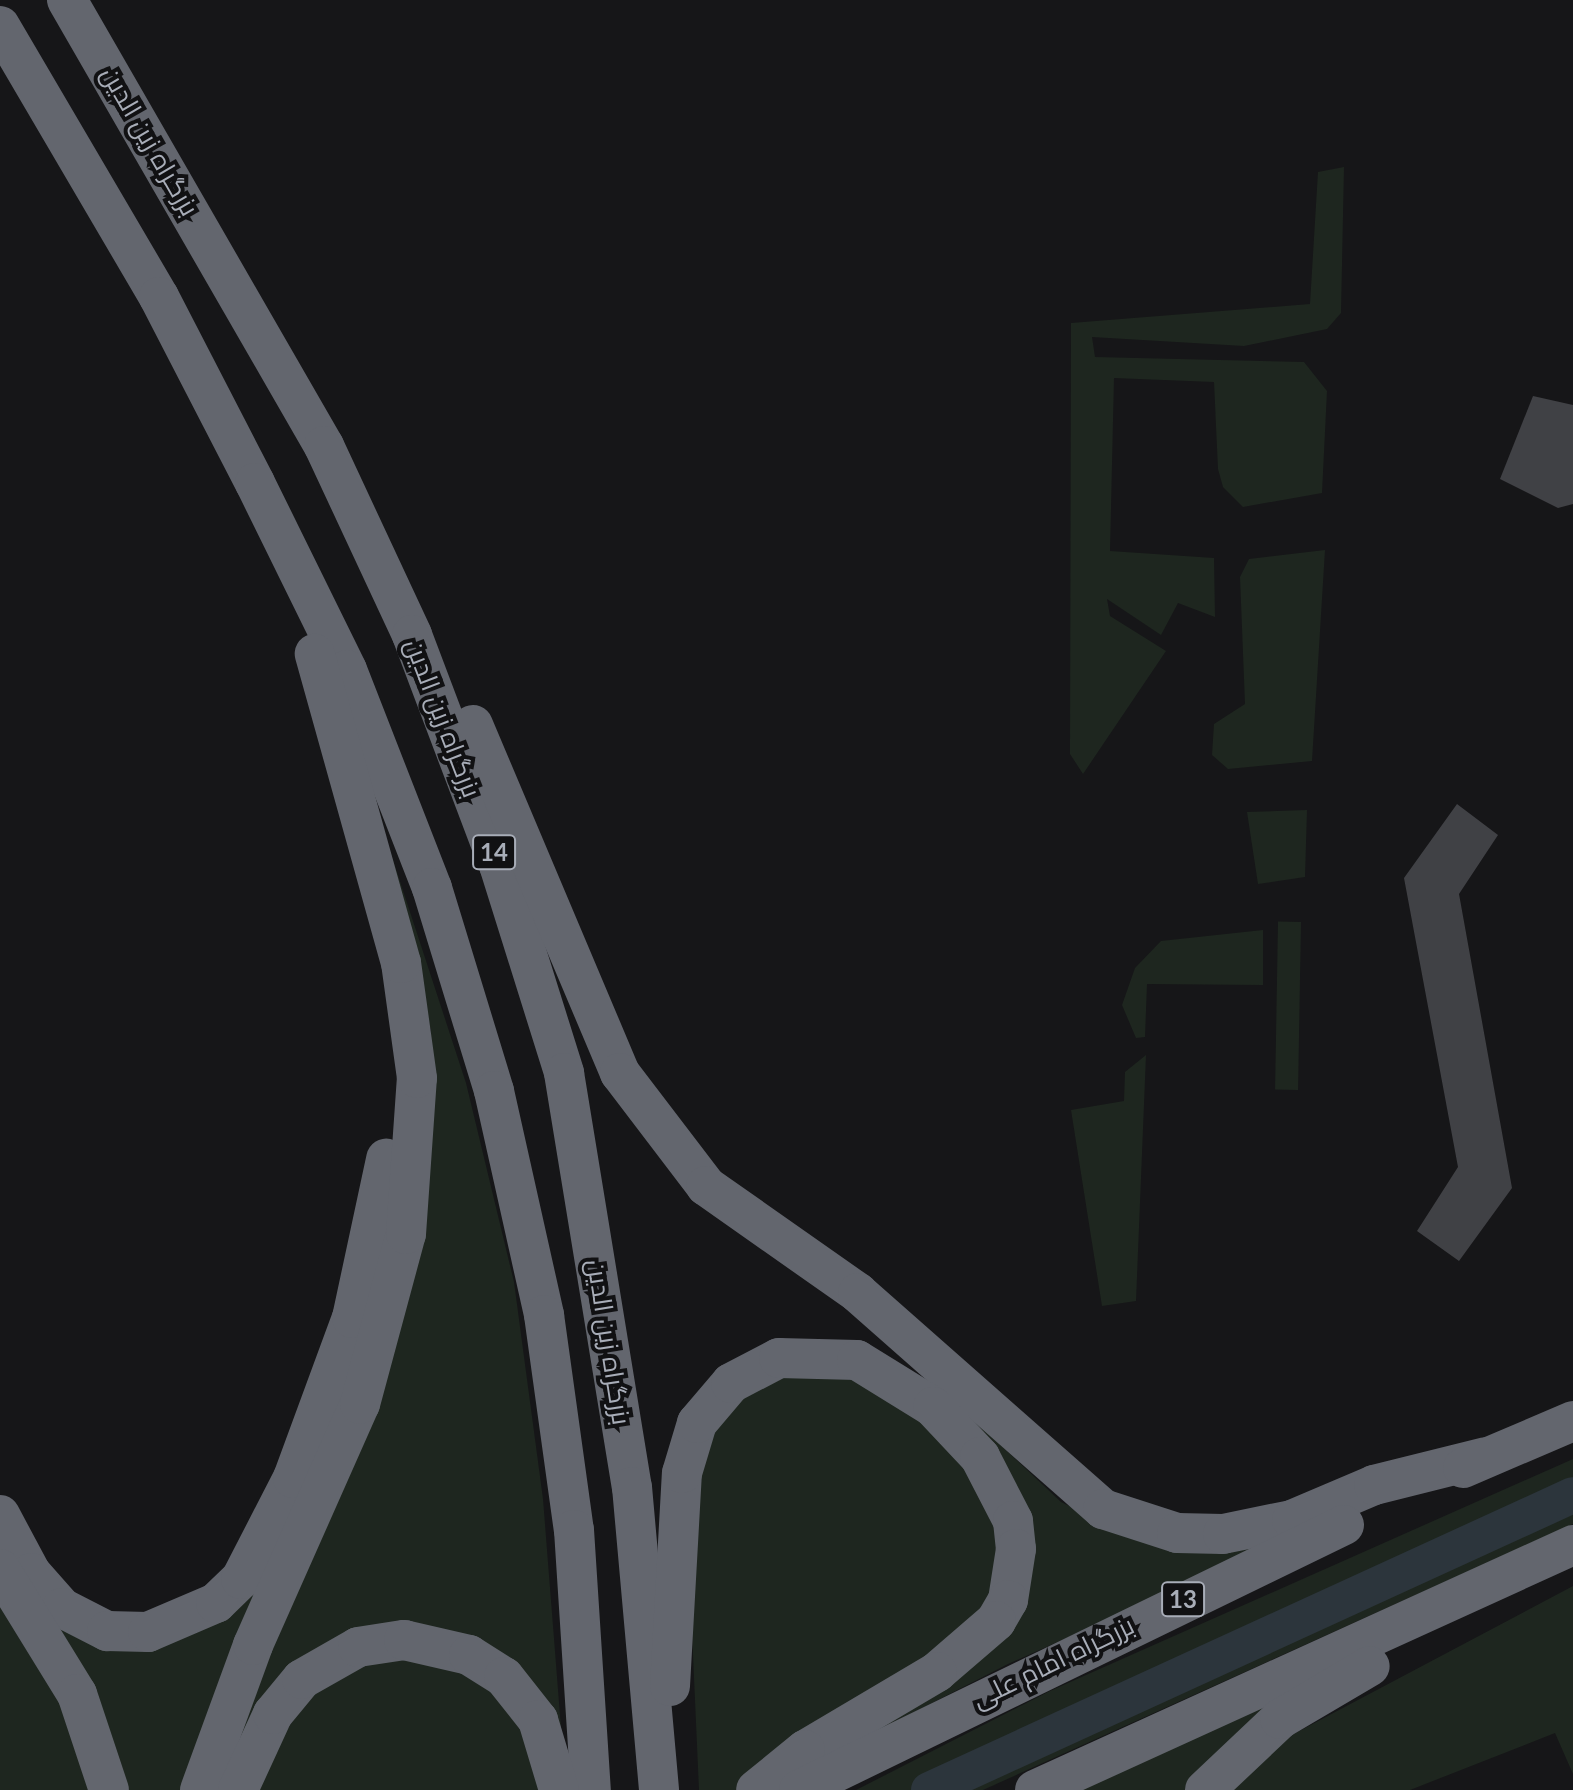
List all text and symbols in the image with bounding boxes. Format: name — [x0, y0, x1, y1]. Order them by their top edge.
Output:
street label: بزرگراه زین الدین — [95, 61, 205, 221]
street label: بزرگراه زین الدین — [398, 634, 488, 802]
road number: 14 — [472, 832, 516, 872]
street label: بزرگراه زین الدین — [580, 1257, 638, 1427]
road number: 13 — [1161, 1579, 1205, 1619]
street label: بزرگراه امام علی — [967, 1609, 1139, 1715]

